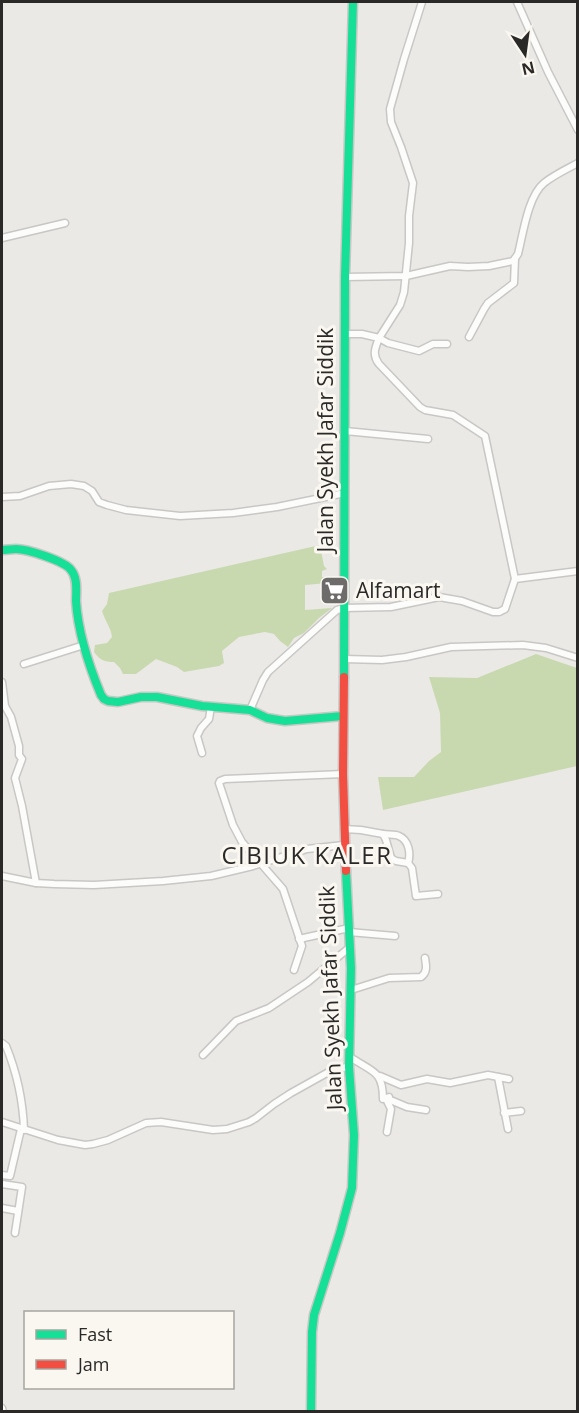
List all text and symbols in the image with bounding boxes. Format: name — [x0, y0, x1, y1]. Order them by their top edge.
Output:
north arrow — [495, 24, 555, 84]
text: N — [520, 56, 537, 81]
street label: Jalan Syekh Jafar Siddik — [311, 328, 339, 554]
supermarket icon: Alfamart — [319, 575, 351, 607]
place label: Alfamart — [356, 576, 441, 604]
district label: CIBIUK KALER — [222, 838, 393, 871]
street label: Jalan Syekh Jafar Siddik — [312, 885, 348, 1113]
legend — [24, 1311, 234, 1389]
text: Fast — [78, 1322, 112, 1346]
text: Jam — [76, 1352, 110, 1376]

